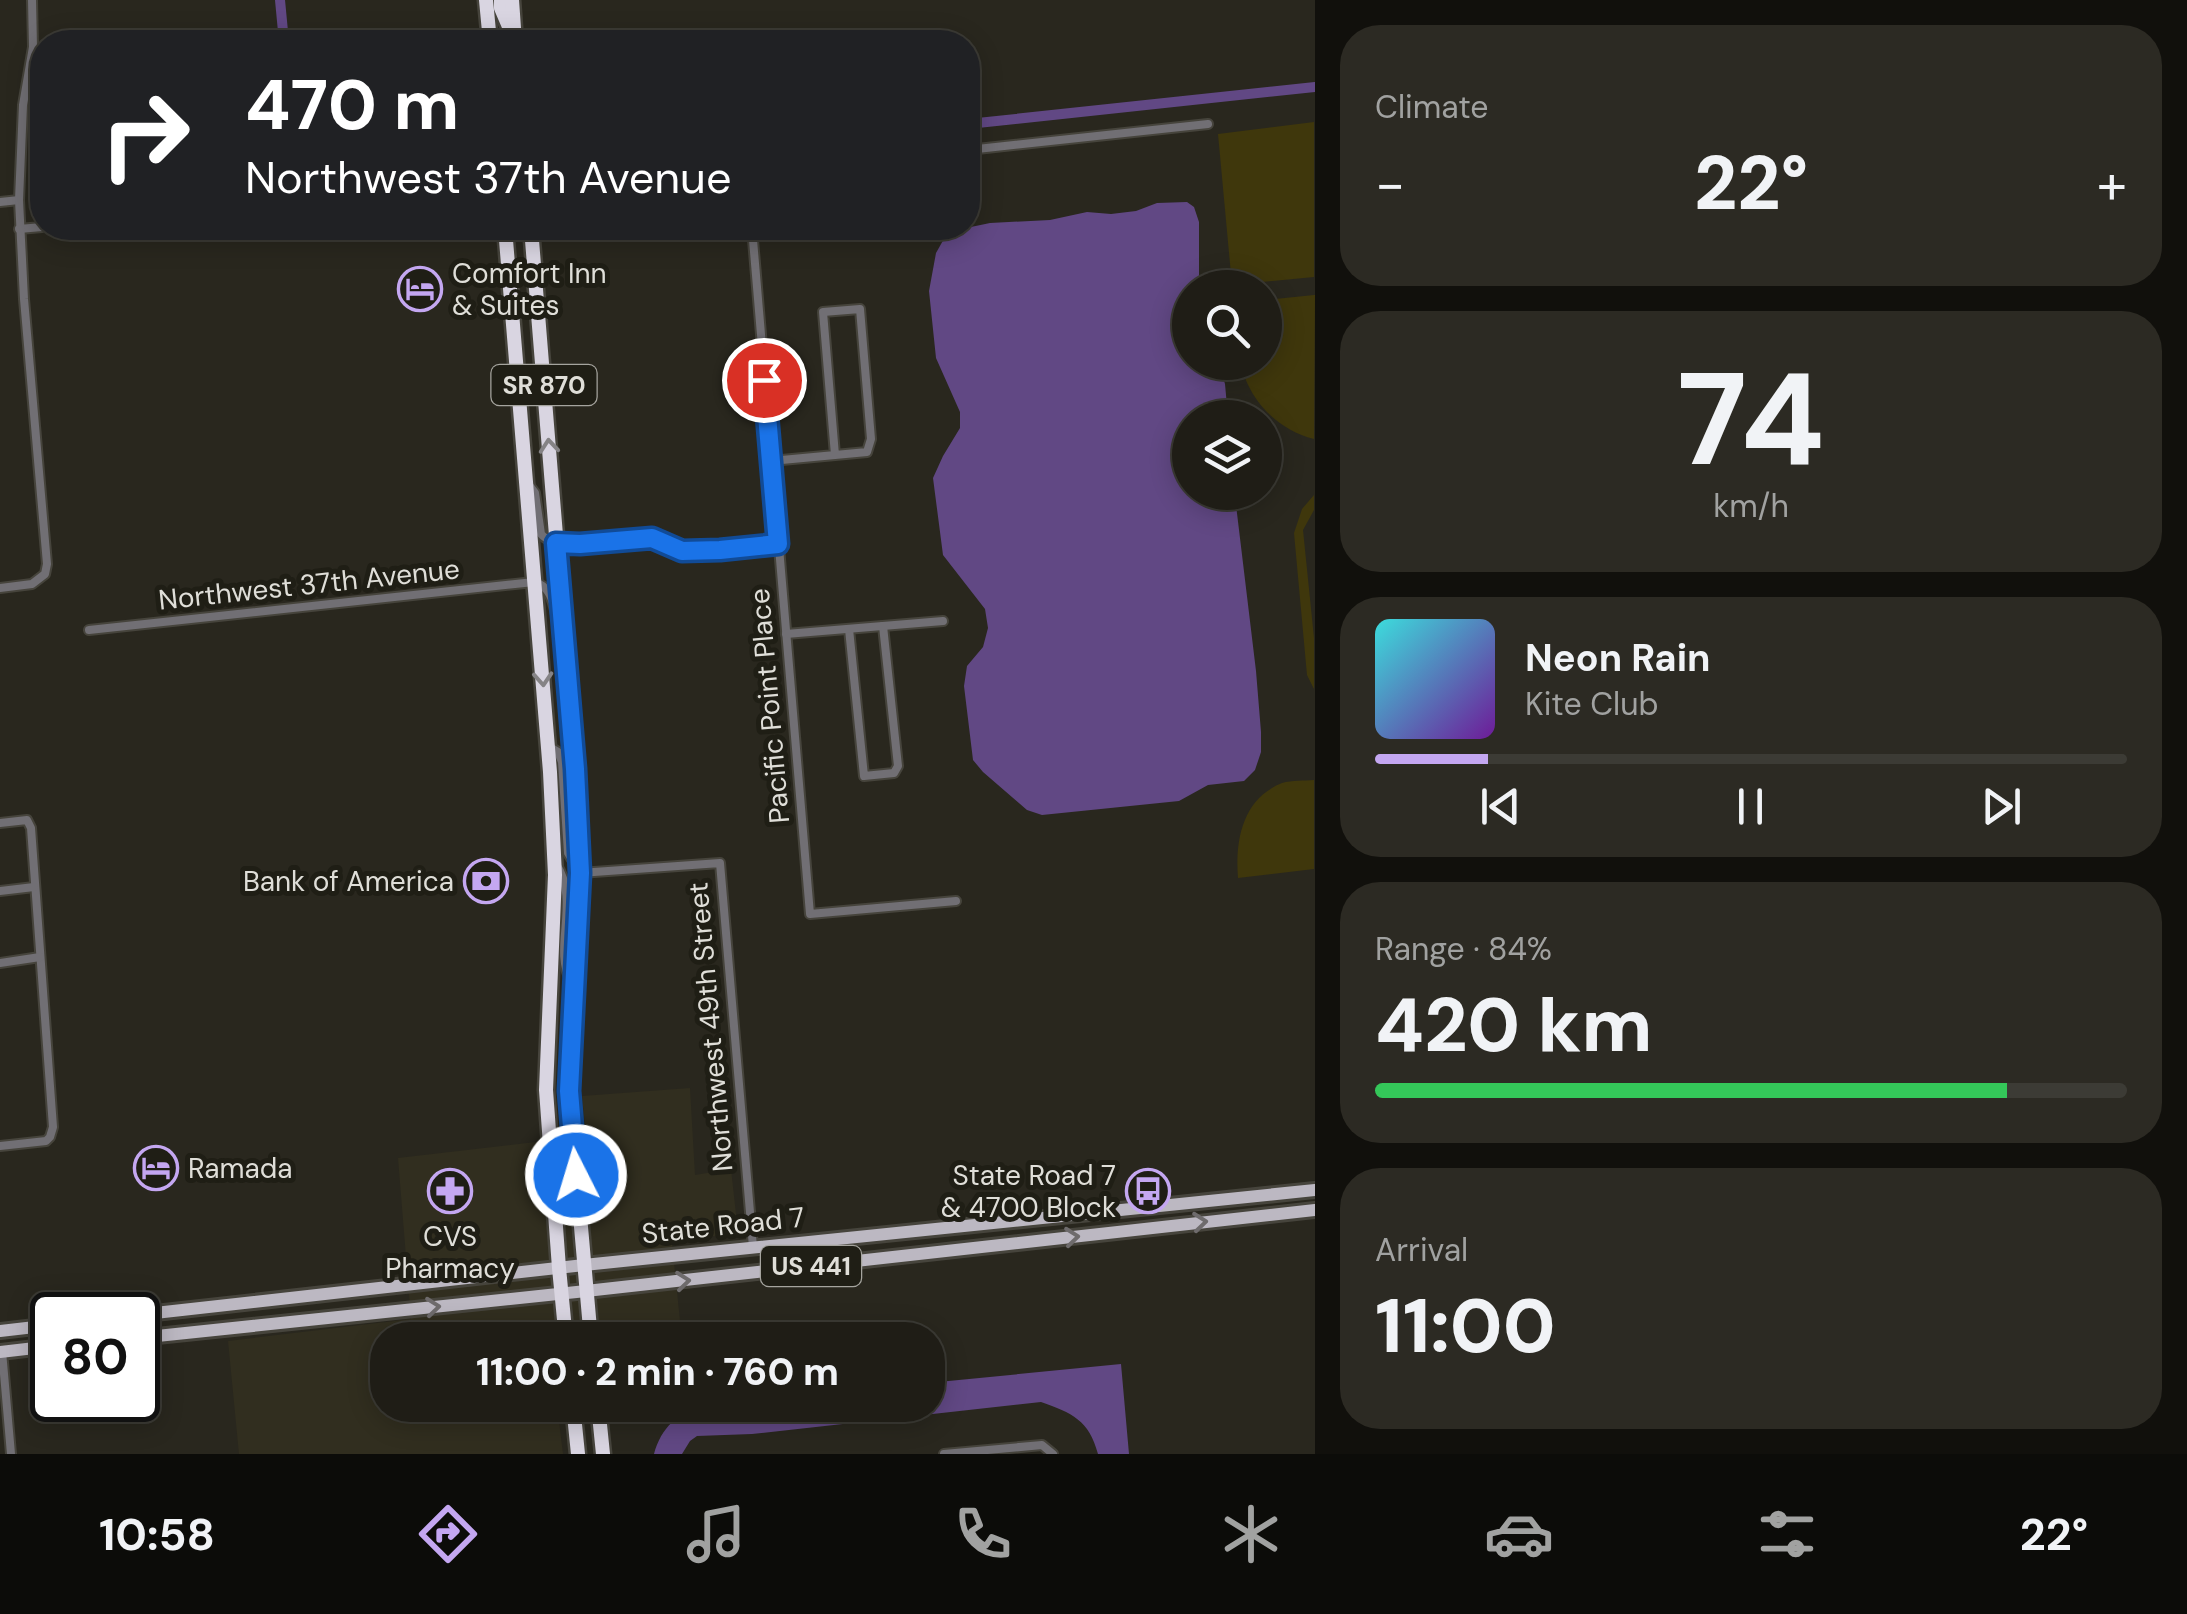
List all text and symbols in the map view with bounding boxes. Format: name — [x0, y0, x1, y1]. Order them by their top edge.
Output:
text: 470 m — [245, 60, 459, 151]
icon: right — [80, 70, 210, 200]
text: Climate — [1375, 86, 1489, 128]
text: 22° — [1694, 135, 1808, 232]
text: Northwest 37th Avenue — [245, 148, 731, 207]
text: − — [1375, 148, 1405, 220]
text: + — [2097, 148, 2127, 220]
place label: Comfort Inn & Suites — [452, 255, 607, 324]
hotel icon: Comfort Inn & Suites — [397, 266, 443, 312]
map controls — [1172, 270, 1282, 510]
button: search — [1172, 270, 1282, 380]
text: 74 — [1677, 335, 1825, 504]
pin — [722, 338, 807, 423]
icon: arrive — [737, 353, 792, 408]
road number: SR 870 — [492, 365, 596, 405]
button: layers — [1172, 400, 1282, 510]
one-way arrow — [538, 437, 560, 453]
text: km/h — [1713, 485, 1789, 527]
street label: Northwest 37th Avenue — [157, 550, 462, 619]
street label: Pacific Point Place — [741, 587, 798, 825]
text: Neon Rain — [1525, 633, 1710, 683]
one-way arrow — [531, 672, 553, 688]
text: Kite Club — [1525, 683, 1659, 725]
icon: previous — [1473, 779, 1528, 834]
icon: pause — [1723, 779, 1778, 834]
icon: next — [1974, 779, 2029, 834]
bank icon: Bank of America — [463, 858, 509, 904]
place label: Bank of America — [243, 863, 454, 900]
street label: Northwest 49th Street — [679, 881, 742, 1173]
text: Range · 84% — [1375, 928, 1552, 970]
text: 420 km — [1375, 977, 1652, 1074]
position arrow — [524, 1123, 628, 1227]
hotel icon: Ramada — [133, 1145, 179, 1191]
place label: Ramada — [188, 1150, 292, 1187]
place label: State Road 7 & 4700 Block — [941, 1157, 1116, 1226]
pharmacy icon: CVS Pharmacy — [427, 1168, 473, 1214]
bus stop icon: State Road 7 & 4700 Block — [1125, 1168, 1171, 1214]
street label: State Road 7 — [640, 1199, 806, 1252]
one-way arrow — [1192, 1212, 1208, 1234]
place label: CVS Pharmacy — [385, 1218, 515, 1287]
one-way arrow — [1064, 1227, 1080, 1248]
text: Arrival — [1375, 1229, 1468, 1271]
road number: US 441 — [761, 1246, 861, 1286]
one-way arrow — [675, 1271, 691, 1292]
text: 11:00 — [1375, 1278, 1556, 1375]
speed limit sign: 80 — [30, 1292, 160, 1422]
one-way arrow — [425, 1297, 441, 1318]
text: 11:00 · 2 min · 760 m — [476, 1347, 839, 1397]
icon: directions — [413, 1499, 483, 1569]
icon: music — [681, 1499, 751, 1569]
icon: phone — [948, 1499, 1018, 1569]
icon: climate — [1216, 1499, 1286, 1569]
icon: car — [1484, 1499, 1554, 1569]
icon: filters — [1752, 1499, 1822, 1569]
text: 10:58 — [99, 1505, 215, 1564]
text: 22° — [2020, 1505, 2088, 1564]

